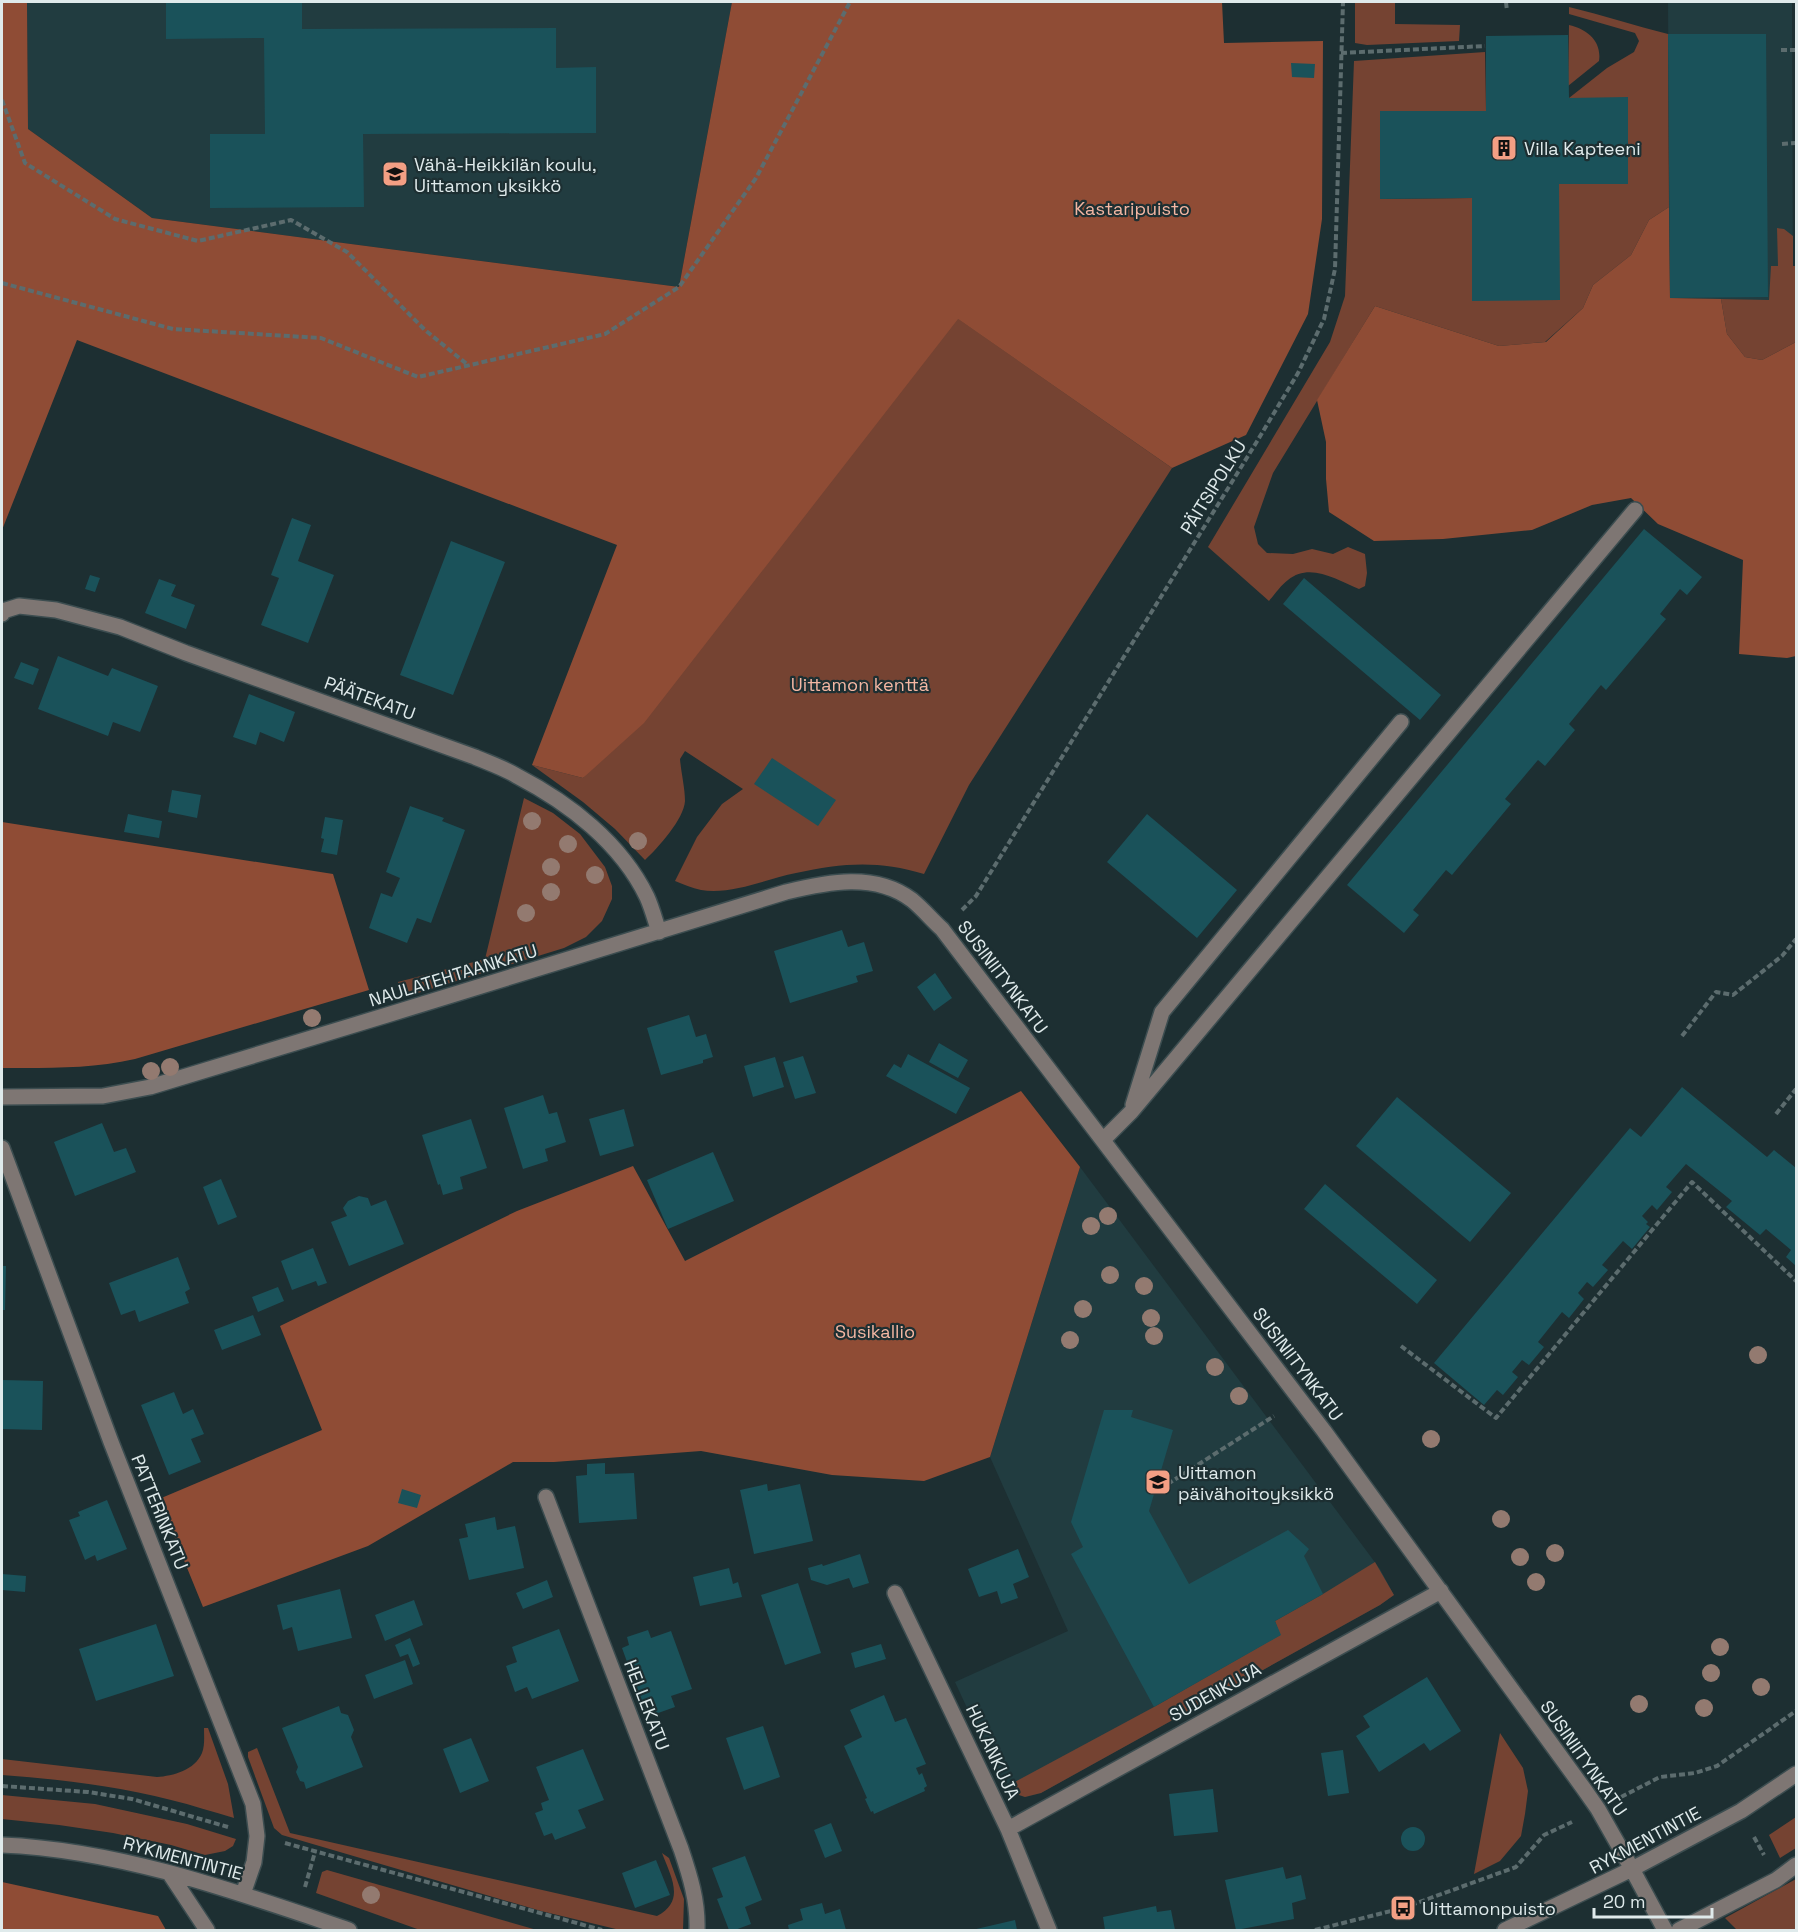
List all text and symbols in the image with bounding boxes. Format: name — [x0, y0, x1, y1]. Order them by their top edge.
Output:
building icon: Villa Kapteeni — [1489, 133, 1519, 163]
place label: Villa Kapteeni — [1524, 137, 1641, 160]
place label: Vähä-Heikkilän koulu, Uittamon yksikkö — [414, 153, 597, 197]
school or university icon: Vähä-Heikkilän koulu, Uittamon yksikkö — [380, 159, 410, 189]
park label: Kastaripuisto — [1074, 197, 1190, 220]
street label: PÄITSIPOLKU — [1175, 436, 1251, 538]
street label: PÄÄTEKATU — [321, 671, 419, 725]
park label: Uittamon kenttä — [791, 673, 929, 696]
street label: SUSINIITYNKATU — [953, 916, 1053, 1038]
street label: NAULATEHTAANKATU — [366, 938, 540, 1012]
street label: SUSINIITYNKATU — [1248, 1303, 1348, 1425]
park label: Susikallio — [835, 1320, 915, 1343]
street label: PATTERINKATU — [126, 1451, 194, 1573]
place label: Uittamon päivähoitoyksikkö — [1178, 1461, 1334, 1505]
school or university icon: Uittamon päivähoitoyksikkö — [1143, 1467, 1173, 1497]
street label: HELLEKATU — [619, 1656, 675, 1754]
street label: SUDENKUJA — [1165, 1657, 1265, 1727]
street label: SUSINIITYNKATU — [1536, 1696, 1632, 1820]
street label: HUKANKUJA — [961, 1701, 1025, 1803]
street label: RYKMENTINTIE — [1585, 1801, 1705, 1879]
street label: RYKMENTINTIE — [121, 1831, 245, 1885]
scale bar — [1594, 1881, 1712, 1919]
text: 20 m — [1603, 1890, 1646, 1913]
bus stop icon: Uittamonpuisto — [1388, 1893, 1418, 1923]
place label: Uittamonpuisto — [1422, 1897, 1556, 1920]

